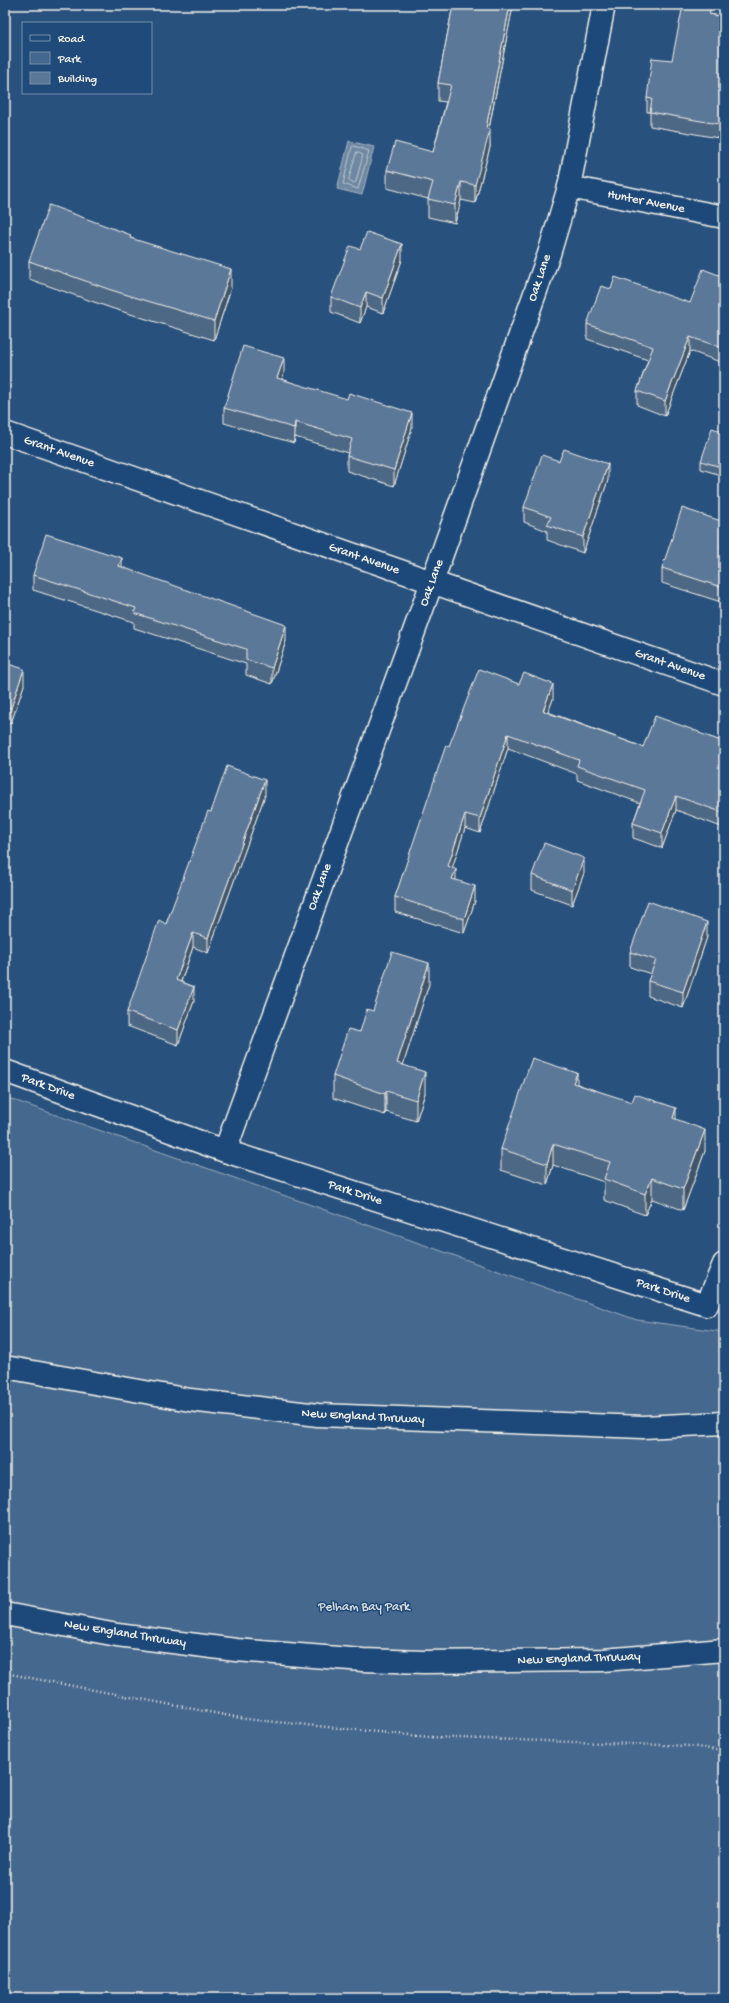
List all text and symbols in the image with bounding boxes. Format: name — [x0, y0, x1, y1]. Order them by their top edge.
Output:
legend — [22, 22, 152, 94]
text: Road — [58, 33, 85, 47]
text: Park — [57, 53, 83, 67]
text: Building — [57, 73, 97, 87]
street label: Hunter Avenue — [606, 187, 686, 217]
street label: Oak Lane — [525, 252, 555, 304]
street label: Grant Avenue — [22, 433, 97, 471]
street label: Grant Avenue — [327, 540, 402, 578]
street label: Oak Lane — [417, 557, 447, 608]
street label: Grant Avenue — [633, 646, 708, 684]
street label: Oak Lane — [305, 861, 335, 912]
street label: Park Drive — [18, 1070, 77, 1104]
street label: Park Drive — [325, 1177, 384, 1209]
street label: Park Drive — [633, 1275, 692, 1307]
street label: New England Thruway — [301, 1406, 426, 1428]
park label: Pelham Bay Park — [317, 1600, 411, 1615]
street label: New England Thruway — [63, 1617, 188, 1651]
street label: New England Thruway — [517, 1649, 641, 1669]

